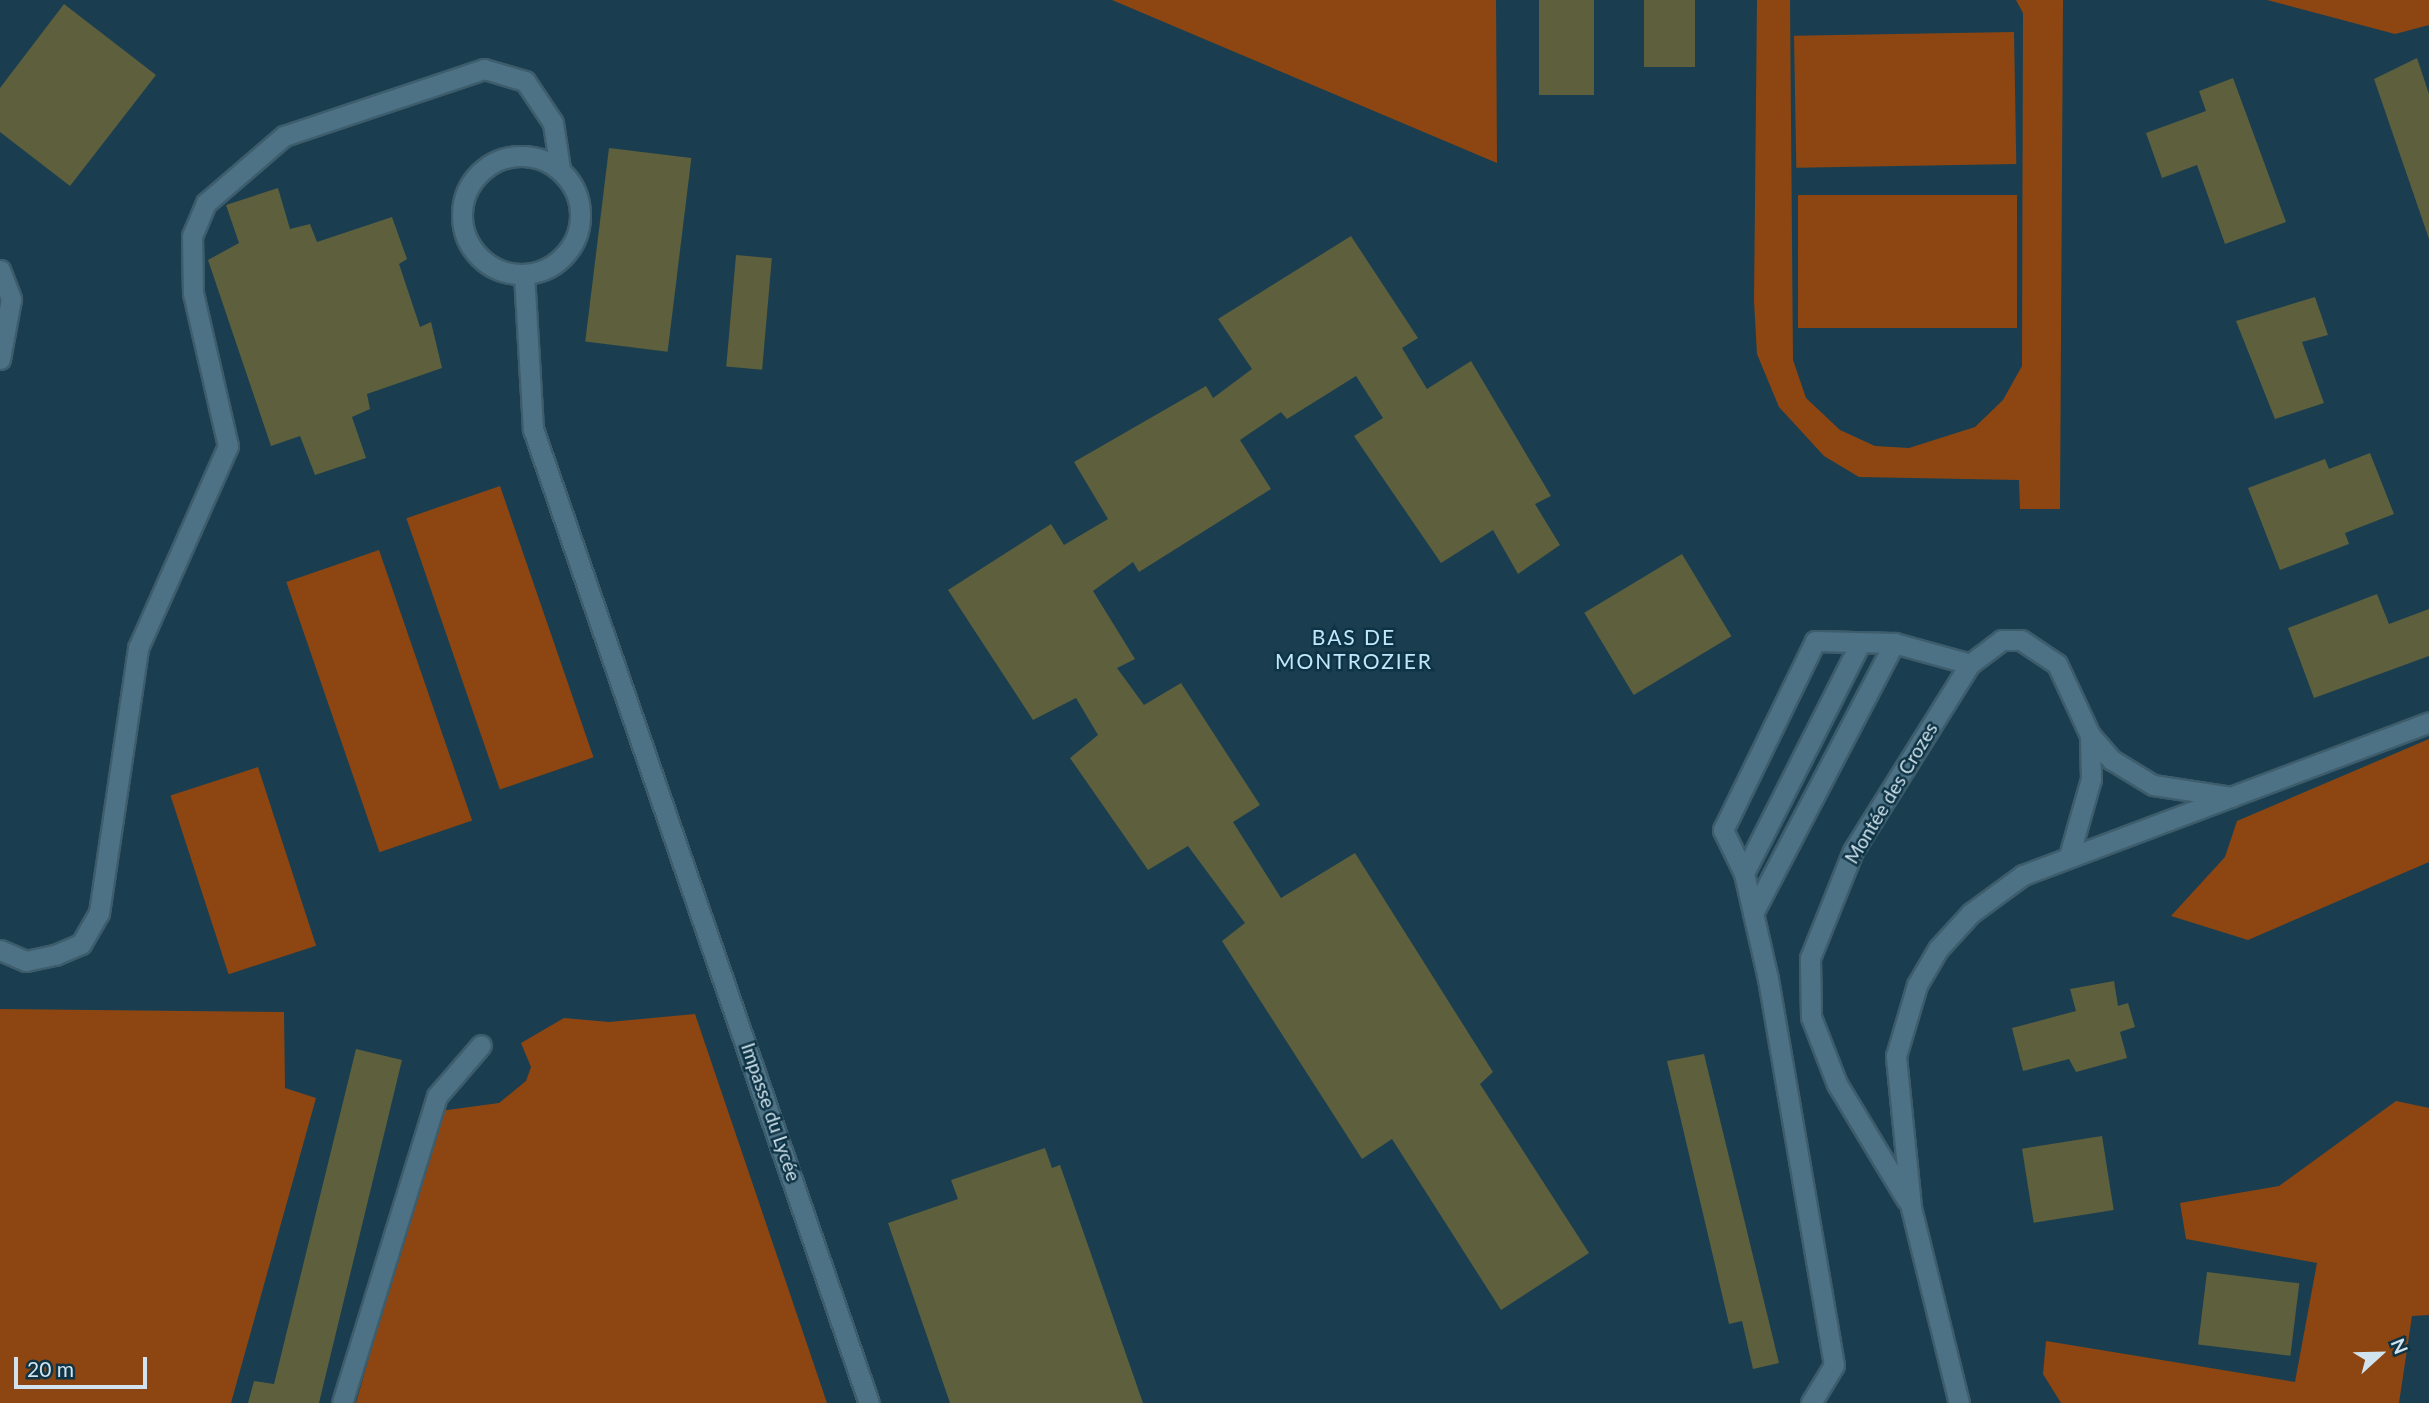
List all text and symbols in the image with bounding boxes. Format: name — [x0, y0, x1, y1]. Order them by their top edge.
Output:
district label: BAS DE MONTROZIER — [1276, 624, 1432, 674]
street label: Montée des Crozes — [1840, 718, 1942, 868]
street label: Impasse du Lycée — [737, 1040, 805, 1184]
north arrow — [2345, 1319, 2415, 1389]
text: N — [2387, 1335, 2413, 1357]
scale bar — [18, 1344, 150, 1388]
text: 20 m — [27, 1356, 74, 1381]

